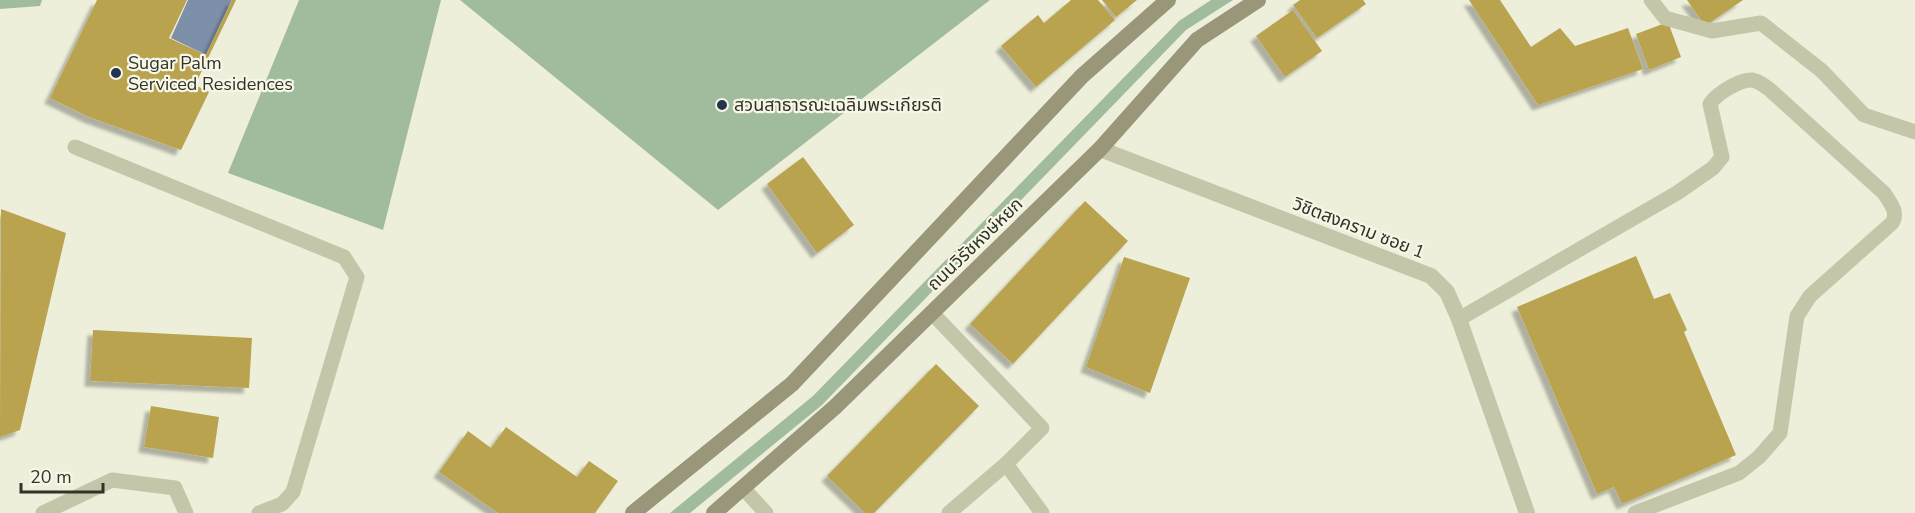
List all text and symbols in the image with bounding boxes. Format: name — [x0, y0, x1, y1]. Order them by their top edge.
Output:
place label: Sugar Palm Serviced Residences — [128, 51, 293, 96]
marker: Sugar Palm Serviced Residences — [109, 66, 123, 80]
place label: สวนสาธารณะเฉลิมพระเกียรติ — [734, 93, 942, 117]
marker: สวนสาธารณะเฉลิมพระเกียรติ — [715, 98, 729, 112]
street label: วิชิตสงคราม ซอย 1 — [1289, 191, 1428, 264]
street label: ถนนวิรัชหงษ์หยก — [922, 192, 1028, 296]
scale bar — [21, 456, 104, 494]
text: 20 m — [30, 465, 72, 489]

